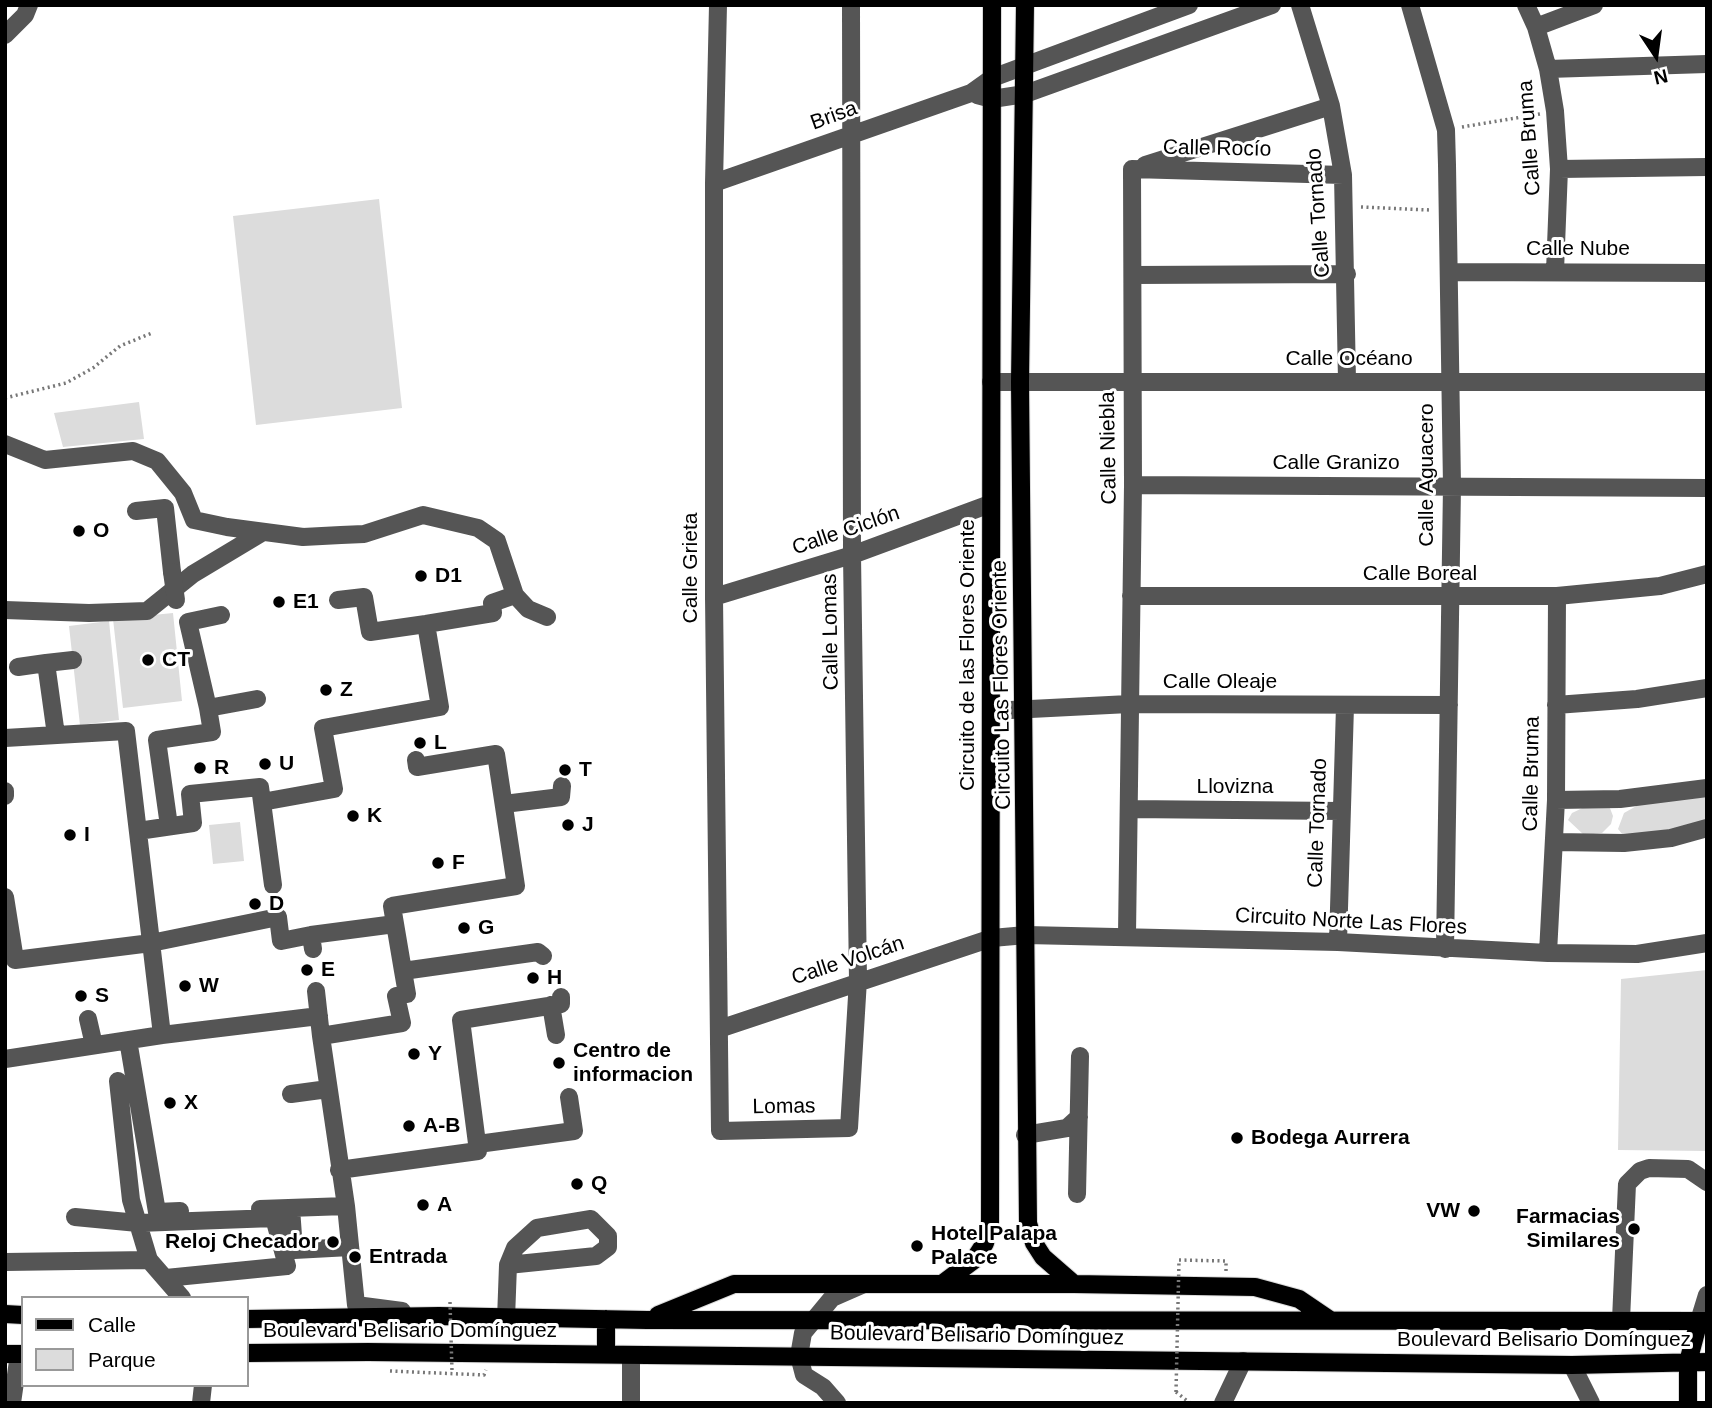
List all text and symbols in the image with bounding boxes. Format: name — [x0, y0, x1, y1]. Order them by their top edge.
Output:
north arrow — [1621, 21, 1691, 91]
text: N — [1652, 65, 1670, 89]
street label: Calle Bruma — [1513, 79, 1547, 197]
street label: Brisa — [807, 96, 861, 136]
street label: Calle Rocío — [1163, 135, 1271, 163]
street label: Calle Tornado — [1302, 147, 1336, 279]
street label: Calle Nube — [1526, 236, 1630, 262]
street label: Calle Océano — [1285, 346, 1413, 372]
street label: Calle Niebla — [1095, 391, 1123, 505]
street label: Calle Aguacero — [1414, 403, 1440, 547]
street label: Calle Granizo — [1272, 450, 1400, 476]
street label: Calle Ciclón — [789, 501, 903, 561]
street label: Calle Grieta — [678, 513, 704, 623]
place label: O — [93, 518, 109, 544]
street label: Circuito de las Flores Oriente — [955, 519, 981, 791]
marker: O — [71, 523, 87, 539]
street label: Circuito Las Flores Oriente — [987, 560, 1017, 810]
street label: Calle Boreal — [1363, 561, 1477, 587]
place label: D1 — [435, 563, 462, 589]
marker: D1 — [413, 568, 429, 584]
street label: Calle Lomas — [817, 573, 845, 691]
place label: E1 — [293, 589, 319, 615]
marker: E1 — [271, 594, 287, 610]
place label: CT — [162, 647, 190, 673]
marker: CT — [140, 652, 156, 668]
street label: Calle Oleaje — [1163, 669, 1277, 695]
place label: Z — [340, 677, 353, 703]
marker: Z — [318, 682, 334, 698]
street label: Calle Bruma — [1518, 716, 1546, 832]
place label: L — [434, 730, 447, 756]
marker: L — [412, 735, 428, 751]
place label: U — [279, 751, 294, 777]
place label: R — [214, 755, 229, 781]
marker: U — [257, 756, 273, 772]
place label: T — [579, 757, 592, 783]
street label: Calle Tornado — [1303, 758, 1333, 888]
marker: R — [192, 760, 208, 776]
marker: T — [557, 762, 573, 778]
street label: Llovizna — [1196, 774, 1274, 800]
place label: K — [367, 803, 382, 829]
marker: K — [345, 808, 361, 824]
place label: J — [582, 812, 594, 838]
marker: J — [560, 817, 576, 833]
place label: I — [84, 822, 90, 848]
marker: I — [62, 827, 78, 843]
place label: F — [452, 850, 465, 876]
marker: F — [430, 855, 446, 871]
place label: D — [269, 891, 284, 917]
marker: D — [247, 896, 263, 912]
street label: Circuito Norte Las Flores — [1234, 903, 1468, 941]
place label: G — [478, 915, 494, 941]
marker: G — [456, 920, 472, 936]
street label: Calle Volcán — [789, 931, 907, 991]
place label: E — [321, 957, 335, 983]
marker: E — [299, 962, 315, 978]
place label: H — [547, 965, 562, 991]
marker: H — [525, 970, 541, 986]
place label: W — [199, 973, 219, 999]
marker: W — [177, 978, 193, 994]
place label: S — [95, 983, 109, 1009]
marker: S — [73, 988, 89, 1004]
place label: Centro de informacion — [573, 1038, 693, 1088]
place label: Y — [428, 1041, 442, 1067]
marker: Y — [406, 1046, 422, 1062]
marker: Centro de informacion — [551, 1055, 567, 1071]
place label: X — [184, 1090, 198, 1116]
street label: Lomas — [752, 1094, 816, 1120]
marker: X — [162, 1095, 178, 1111]
place label: A-B — [423, 1113, 460, 1139]
marker: A-B — [401, 1118, 417, 1134]
place label: Bodega Aurrera — [1251, 1125, 1410, 1151]
marker: Bodega Aurrera — [1229, 1130, 1245, 1146]
place label: Q — [591, 1171, 607, 1197]
marker: Q — [569, 1176, 585, 1192]
place label: A — [437, 1192, 452, 1218]
marker: A — [415, 1197, 431, 1213]
place label: VW — [1426, 1198, 1460, 1224]
marker: VW — [1466, 1203, 1482, 1219]
place label: Farmacias Similares — [1516, 1204, 1620, 1254]
place label: Hotel Palapa Palace — [931, 1221, 1057, 1271]
marker: Farmacias Similares — [1626, 1221, 1642, 1237]
place label: Reloj Checador — [165, 1229, 319, 1255]
marker: Reloj Checador — [325, 1234, 341, 1250]
marker: Hotel Palapa Palace — [909, 1238, 925, 1254]
place label: Entrada — [369, 1244, 447, 1270]
marker: Entrada — [347, 1249, 363, 1265]
legend — [21, 1296, 248, 1387]
text: Calle — [88, 1313, 136, 1336]
street label: Boulevard Belisario Domínguez — [263, 1318, 557, 1344]
street label: Boulevard Belisario Domínguez — [830, 1321, 1124, 1351]
street label: Boulevard Belisario Domínguez — [1397, 1327, 1691, 1353]
text: Parque — [88, 1348, 156, 1371]

